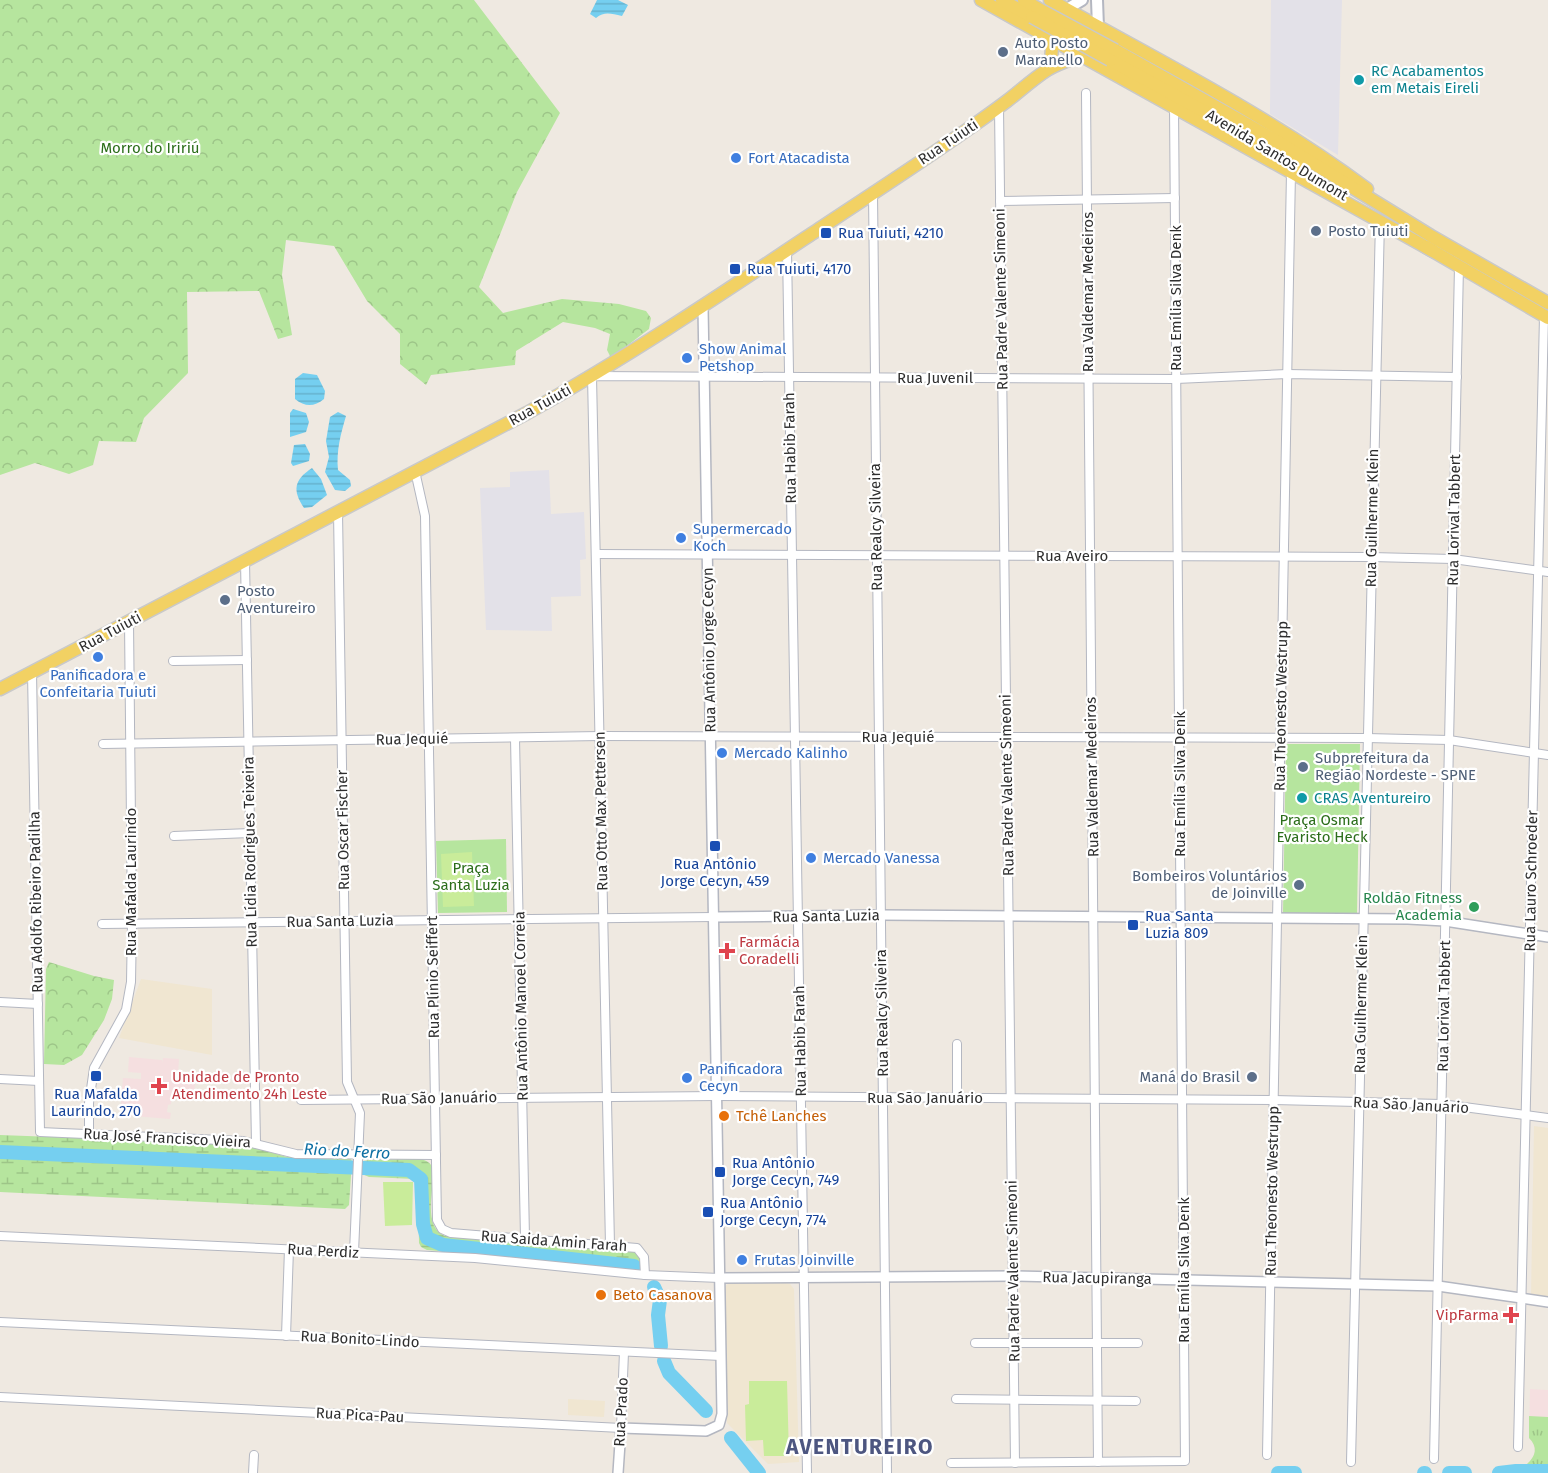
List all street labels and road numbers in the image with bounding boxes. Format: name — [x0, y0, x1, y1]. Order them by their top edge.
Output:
street label: Avenida Santos Dumont — [1203, 105, 1352, 205]
street label: Rua Tuiuti — [915, 115, 981, 169]
street label: Rua Padre Valente Simeoni — [990, 208, 1012, 390]
street label: Rua Valdemar Medeiros — [1079, 212, 1097, 372]
street label: Rua Emília Silva Denk — [1167, 225, 1185, 371]
street label: Rua Juvenil — [897, 369, 974, 387]
street label: Rua Tuiuti — [506, 381, 574, 429]
street label: Rua Habib Farah — [780, 392, 800, 504]
street label: Rua Guilherme Klein — [1362, 448, 1382, 588]
street label: Rua Lorival Tabbert — [1444, 453, 1464, 586]
street label: Rua Realcy Silveira — [866, 463, 886, 591]
street label: Rua Aveiro — [1036, 547, 1108, 565]
street label: Rua Antônio Jorge Cecyn — [699, 567, 719, 733]
street label: Rua Tuiuti — [76, 608, 144, 656]
street label: Rua Theonesto Westrupp — [1271, 621, 1291, 791]
street label: Rua Padre Valente Simeoni — [996, 694, 1018, 876]
street label: Rua Valdemar Medeiros — [1082, 697, 1102, 857]
street label: Rua Emília Silva Denk — [1171, 711, 1189, 857]
street label: Rua Jequié — [862, 728, 934, 746]
street label: Rua Jequié — [375, 729, 449, 749]
street label: Rua Otto Max Pettersen — [591, 731, 611, 891]
street label: Rua Lídia Rodrigues Teixeira — [239, 756, 261, 948]
street label: Rua Oscar Fischer — [333, 770, 353, 890]
street label: Rua Mafalda Laurindo — [122, 808, 140, 956]
street label: Rua Lauro Schroeder — [1521, 810, 1541, 952]
street label: Rua Adolfo Ribeiro Padilha — [25, 811, 47, 993]
street label: Rua Santa Luzia — [772, 906, 880, 926]
street label: Rua Santa Luzia — [286, 911, 394, 931]
street label: Rua Antônio Manoel Correia — [510, 911, 532, 1101]
street label: Rua Plínio Seiffert — [423, 915, 443, 1039]
street label: Rua Guilherme Klein — [1351, 934, 1371, 1074]
street label: Rua Lorival Tabbert — [1434, 939, 1454, 1072]
street label: Rua Realcy Silveira — [872, 949, 892, 1077]
street label: Rua Habib Farah — [790, 985, 810, 1097]
street label: Rua São Januário — [381, 1088, 497, 1108]
street label: Rua São Januário — [867, 1089, 983, 1107]
street label: Rua São Januário — [1352, 1093, 1470, 1117]
street label: Rua Theonesto Westrupp — [1262, 1106, 1282, 1276]
street label: Rua José Francisco Vieira — [83, 1125, 251, 1151]
street label: Rua Padre Valente Simeoni — [1002, 1180, 1024, 1362]
street label: Rua Emília Silva Denk — [1175, 1197, 1193, 1343]
street label: Rua Saida Amin Farah — [480, 1227, 628, 1255]
street label: Rua Perdiz — [287, 1240, 360, 1262]
street label: Rua Jacupiranga — [1042, 1268, 1152, 1288]
street label: Rua Bonito-Lindo — [300, 1327, 420, 1351]
street label: Rua Prado — [610, 1377, 632, 1447]
street label: Rua Pica-Pau — [315, 1404, 405, 1426]

